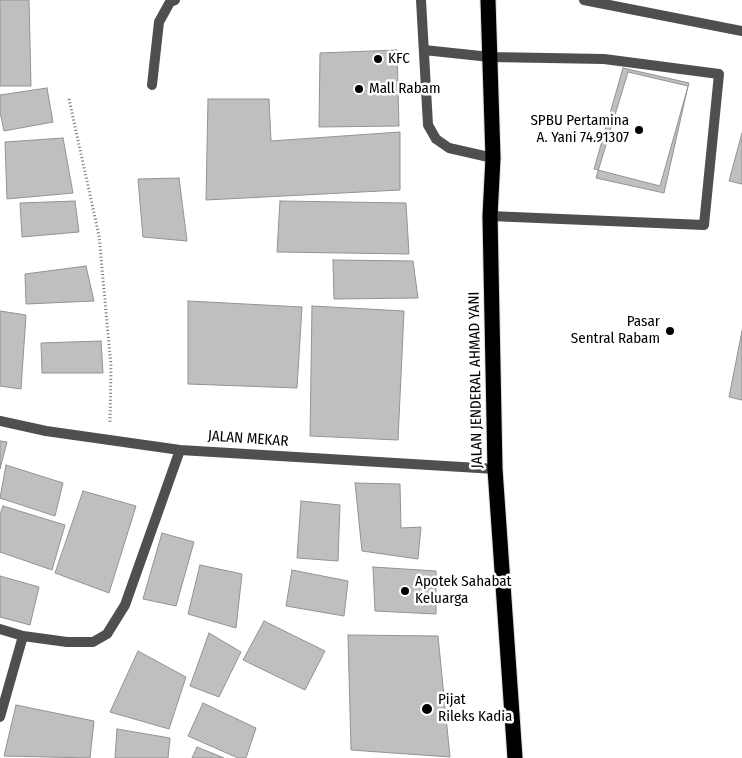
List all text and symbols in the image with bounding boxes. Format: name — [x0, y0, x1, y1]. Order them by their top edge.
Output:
place label: KFC — [388, 50, 410, 68]
marker: KFC — [372, 53, 384, 65]
place label: Mall Rabam — [369, 80, 440, 98]
marker: Mall Rabam — [353, 83, 365, 95]
place label: SPBU Pertamina A. Yani 74.91307 — [530, 112, 629, 147]
marker: SPBU Pertamina A. Yani 74.91307 — [633, 124, 645, 136]
street label: JALAN JENDERAL AHMAD YANI — [465, 291, 487, 469]
place label: Pasar Sentral Rabam — [571, 313, 660, 348]
marker: Pasar Sentral Rabam — [664, 325, 676, 337]
street label: JALAN MEKAR — [207, 427, 289, 451]
place label: Apotek Sahabat Keluarga — [415, 573, 512, 608]
marker: Apotek Sahabat Keluarga — [399, 585, 411, 597]
place label: Pijat Rileks Kadia — [438, 691, 512, 726]
marker: Pijat Rileks Kadia — [420, 702, 434, 716]

